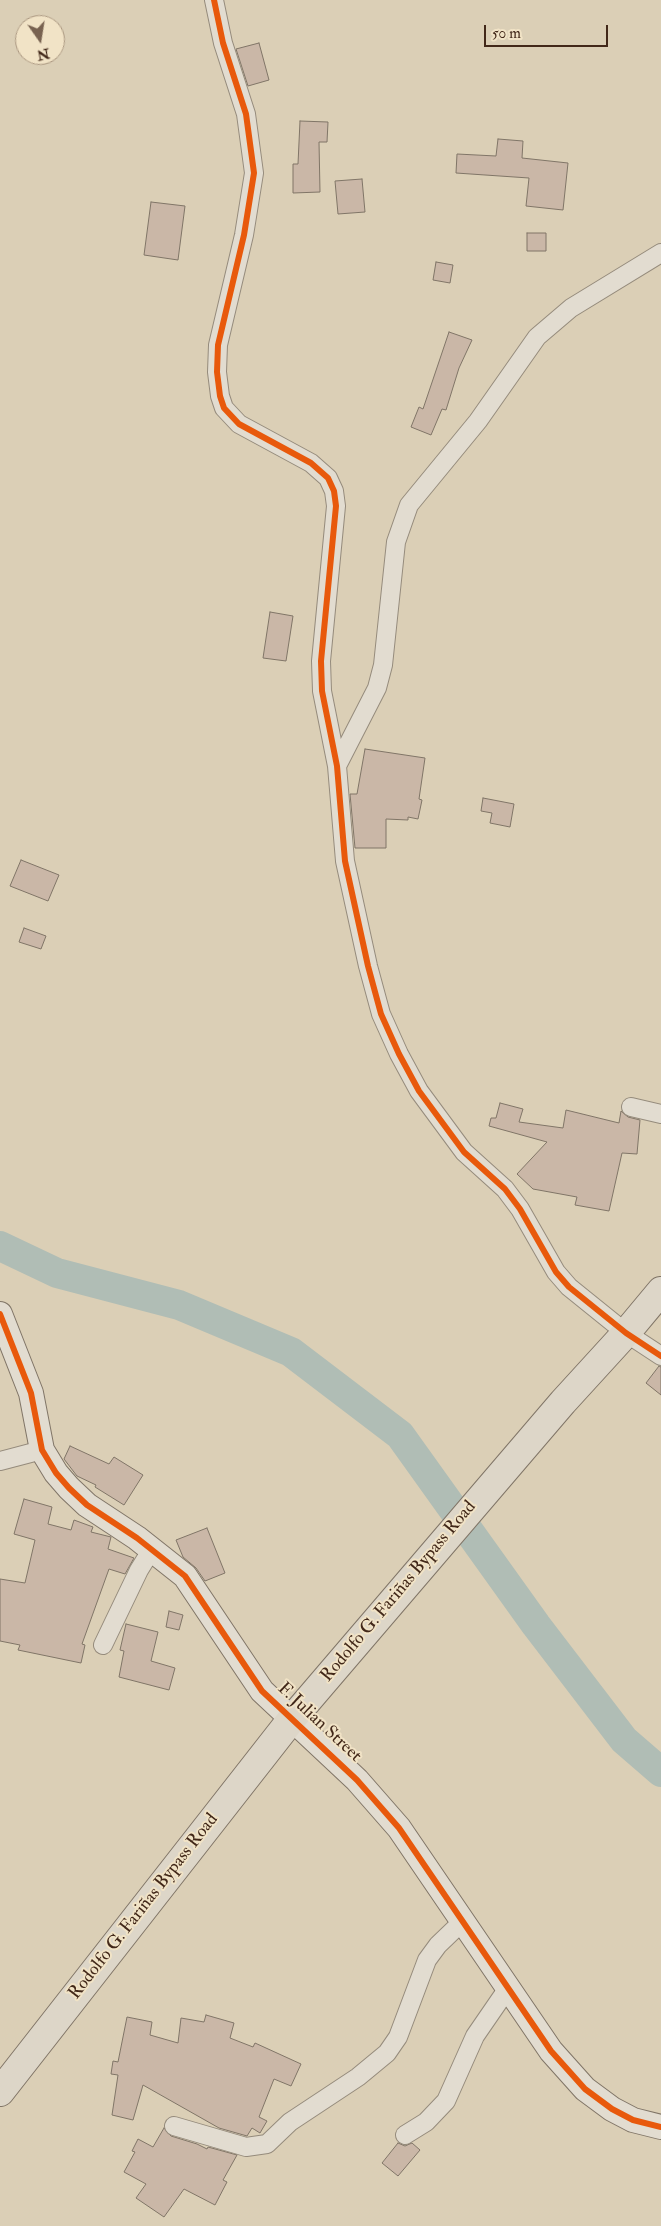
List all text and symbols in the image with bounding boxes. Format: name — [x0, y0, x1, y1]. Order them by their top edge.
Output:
north arrow — [15, 15, 65, 65]
scale bar — [486, 15, 610, 47]
text: 50 m — [492, 24, 521, 43]
text: N — [35, 44, 51, 64]
street label: Rodolfo G. Fariñas Bypass Road — [317, 1497, 481, 1687]
street label: F. Julian Street — [272, 1679, 366, 1767]
street label: Rodolfo G. Fariñas Bypass Road — [65, 1810, 223, 2004]

